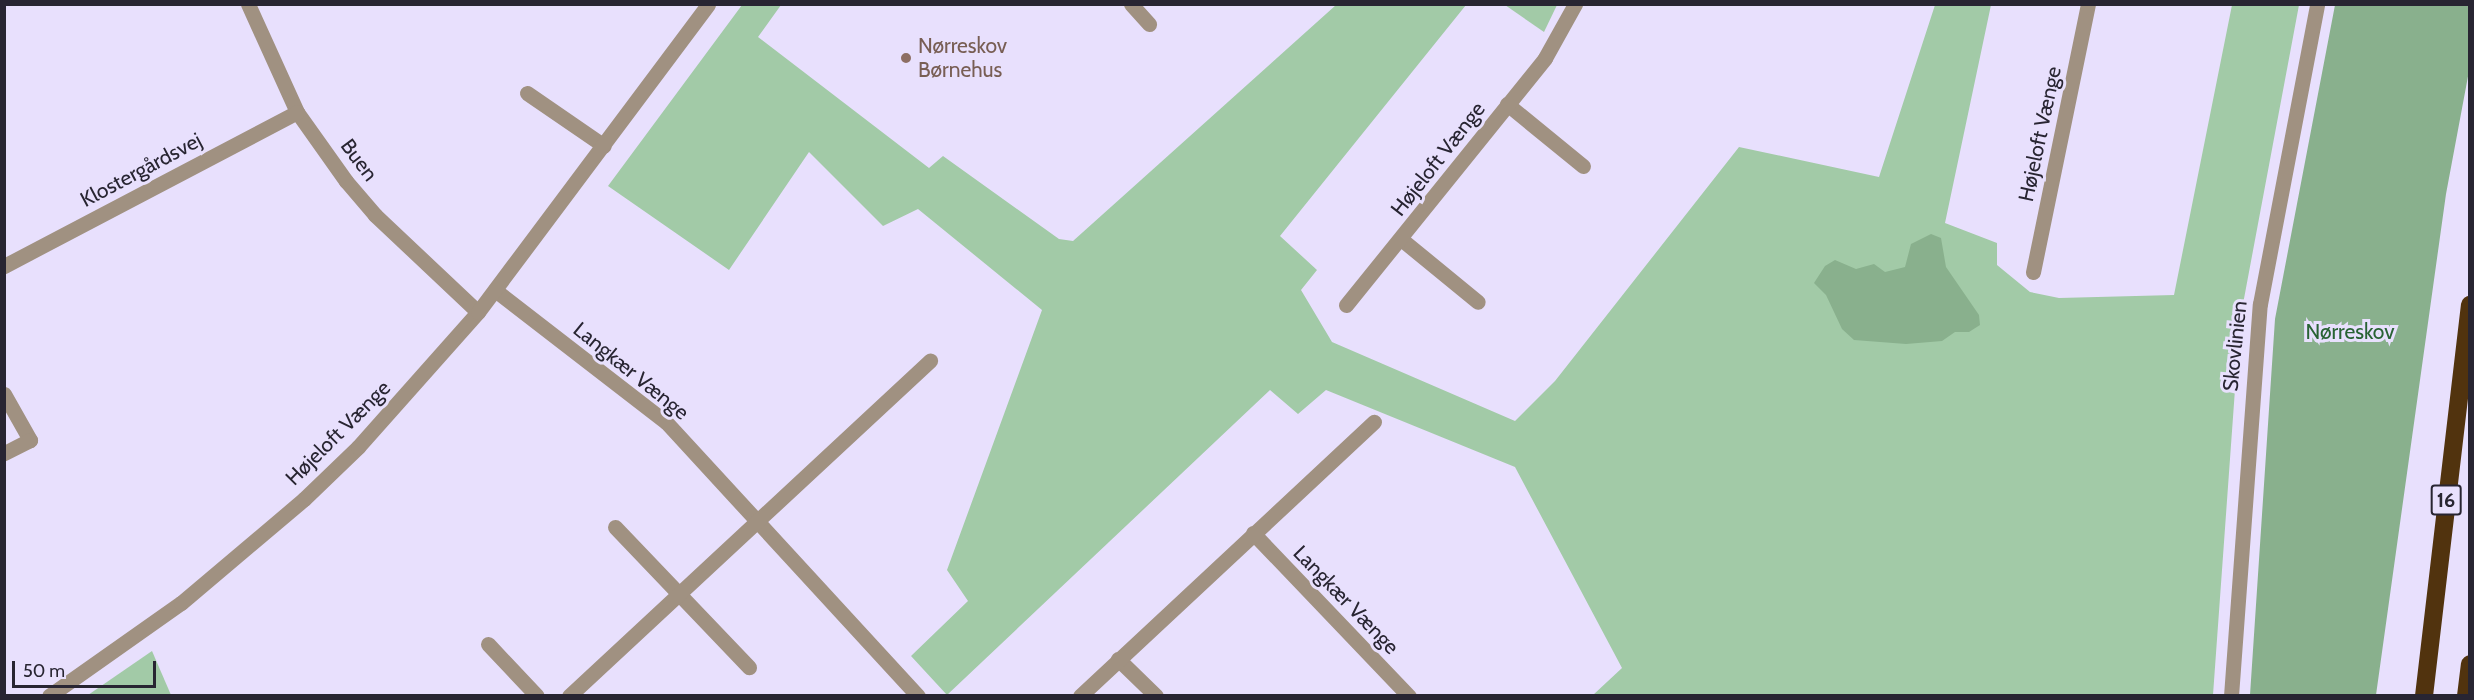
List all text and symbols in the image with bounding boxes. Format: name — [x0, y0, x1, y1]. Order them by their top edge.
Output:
place label: Nørreskov Børnehus — [918, 33, 1007, 83]
marker: Nørreskov Børnehus — [899, 51, 913, 65]
street label: Højeloft Vænge — [2013, 64, 2067, 204]
street label: Højeloft Vænge — [1386, 97, 1490, 221]
street label: Klostergårdsvej — [76, 127, 206, 213]
street label: Buen — [335, 134, 383, 186]
street label: Skovlinien — [2218, 299, 2252, 393]
street label: Langkær Vænge — [568, 317, 694, 425]
park label: Nørreskov — [2305, 319, 2395, 345]
street label: Højeloft Vænge — [280, 375, 396, 491]
road number: 16 — [2430, 483, 2462, 517]
street label: Langkær Vænge — [1288, 540, 1404, 660]
scale bar — [15, 649, 159, 687]
text: 50 m — [23, 660, 65, 682]

